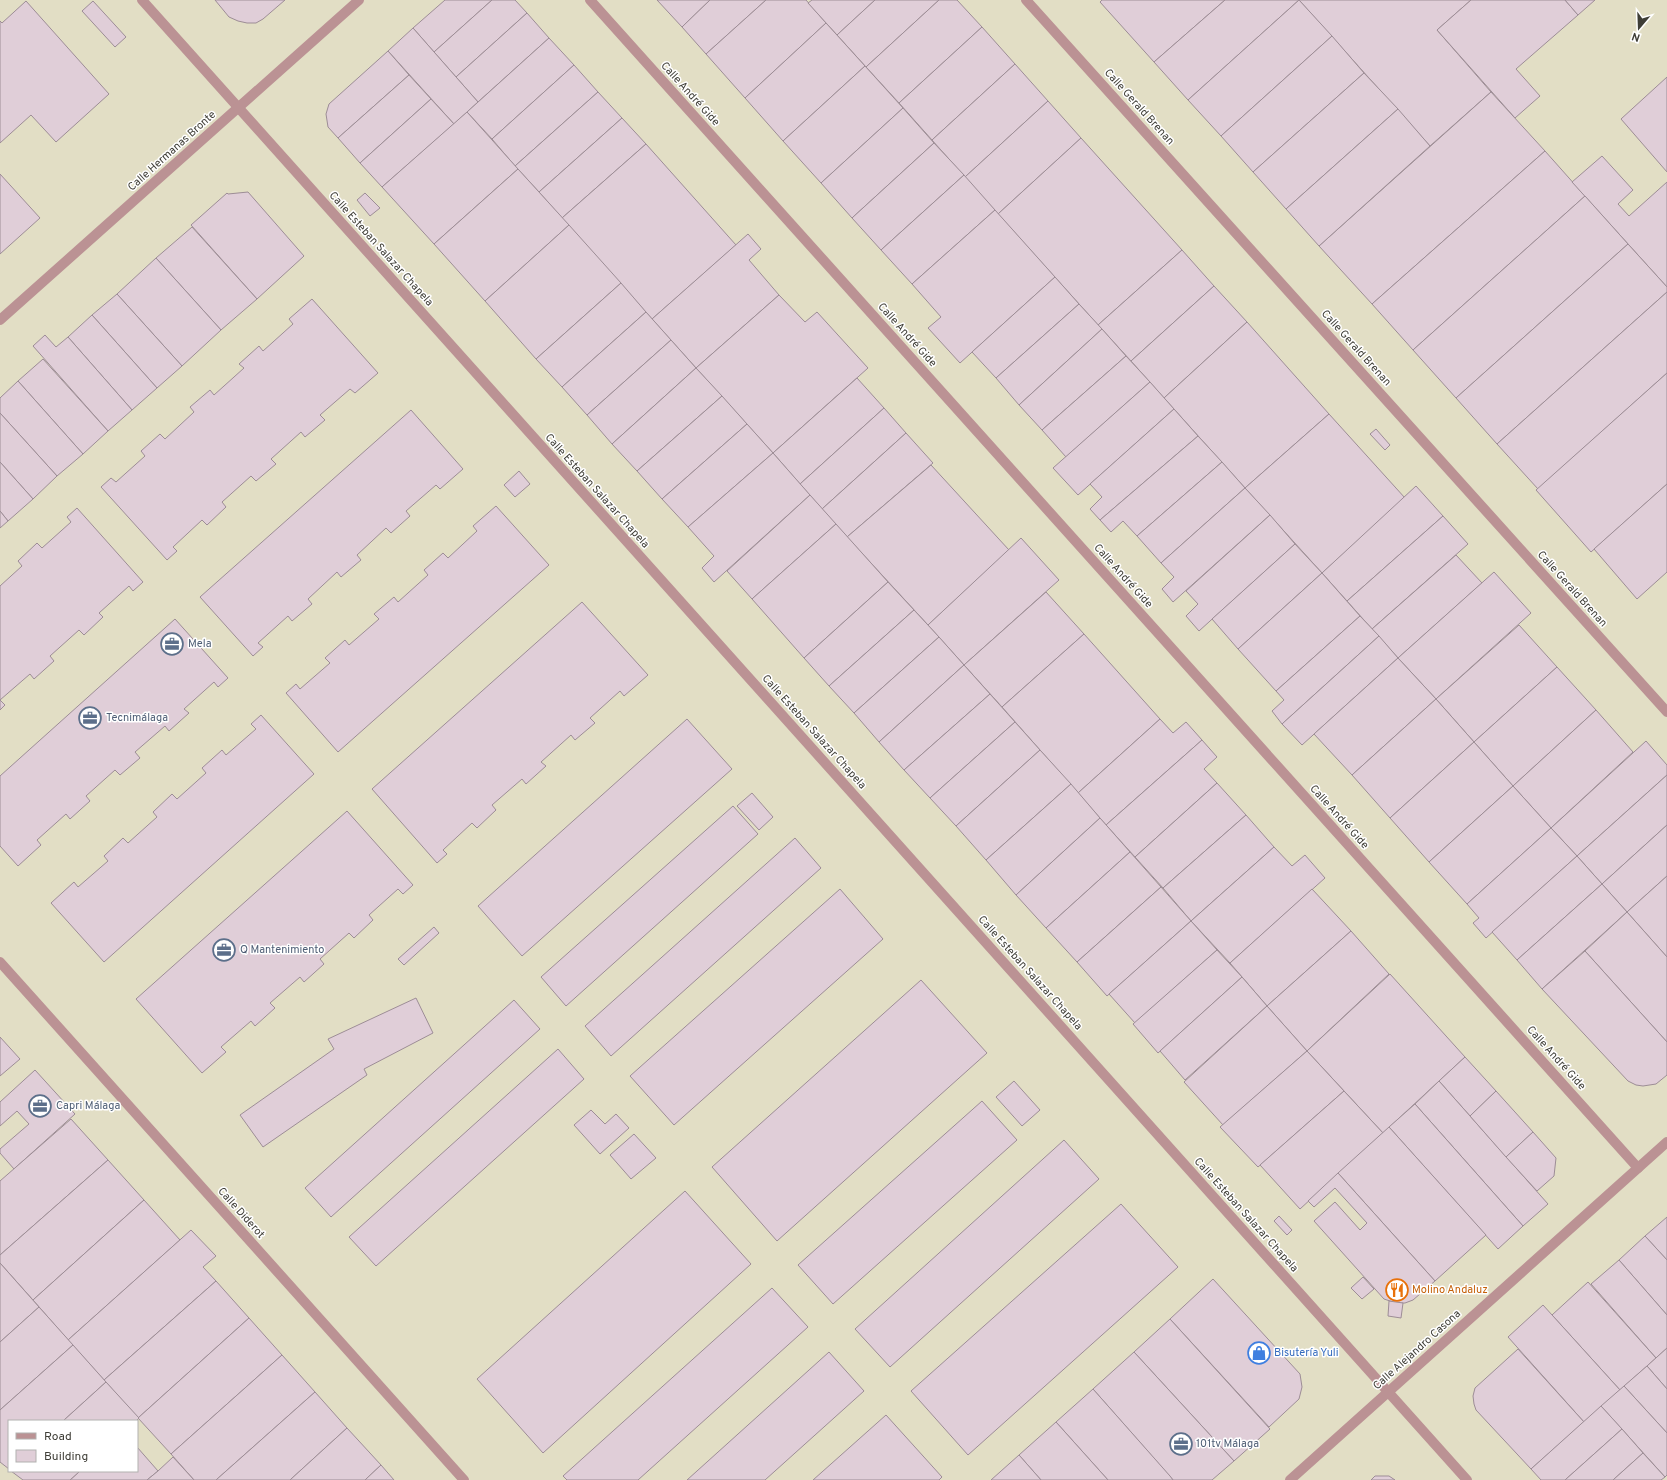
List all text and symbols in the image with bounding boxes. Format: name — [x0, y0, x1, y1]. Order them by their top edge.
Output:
north arrow — [1619, 8, 1659, 48]
text: N — [1630, 29, 1642, 44]
street label: Calle André Gide — [657, 59, 723, 129]
street label: Calle Gerald Brenan — [1101, 66, 1177, 148]
street label: Calle Hermanas Bronte — [125, 108, 219, 194]
street label: Calle Esteban Salazar Chapela — [326, 189, 436, 309]
street label: Calle André Gide — [874, 300, 940, 370]
street label: Calle Gerald Brenan — [1318, 307, 1394, 389]
street label: Calle Esteban Salazar Chapela — [542, 431, 652, 551]
street label: Calle André Gide — [1090, 541, 1156, 611]
street label: Calle Gerald Brenan — [1534, 548, 1610, 630]
office icon: Mela — [159, 631, 185, 657]
place label: Mela — [188, 637, 212, 651]
street label: Calle Esteban Salazar Chapela — [759, 672, 869, 792]
office icon: Tecnimálaga — [77, 705, 103, 731]
place label: Tecnimálaga — [106, 711, 168, 725]
street label: Calle André Gide — [1306, 782, 1372, 852]
street label: Calle Esteban Salazar Chapela — [975, 913, 1085, 1033]
office icon: Q Mantenimiento — [211, 937, 237, 963]
place label: Q Mantenimiento — [240, 943, 325, 957]
street label: Calle André Gide — [1523, 1023, 1589, 1093]
office icon: Capri Málaga — [27, 1093, 53, 1119]
place label: Capri Málaga — [56, 1099, 121, 1113]
street label: Calle Esteban Salazar Chapela — [1191, 1155, 1301, 1275]
street label: Calle Diderot — [214, 1185, 268, 1241]
restaurant icon: Molino Andaluz — [1384, 1277, 1410, 1303]
place label: Molino Andaluz — [1412, 1283, 1488, 1297]
street label: Calle Alejandro Casona — [1370, 1307, 1464, 1393]
shop icon: Bisutería Yuli — [1246, 1340, 1272, 1366]
place label: Bisutería Yuli — [1274, 1346, 1339, 1360]
legend — [8, 1420, 138, 1472]
text: Road — [44, 1429, 72, 1445]
office icon: 101tv Málaga — [1168, 1431, 1194, 1457]
place label: 101tv Málaga — [1196, 1437, 1259, 1451]
text: Building — [44, 1449, 88, 1465]

